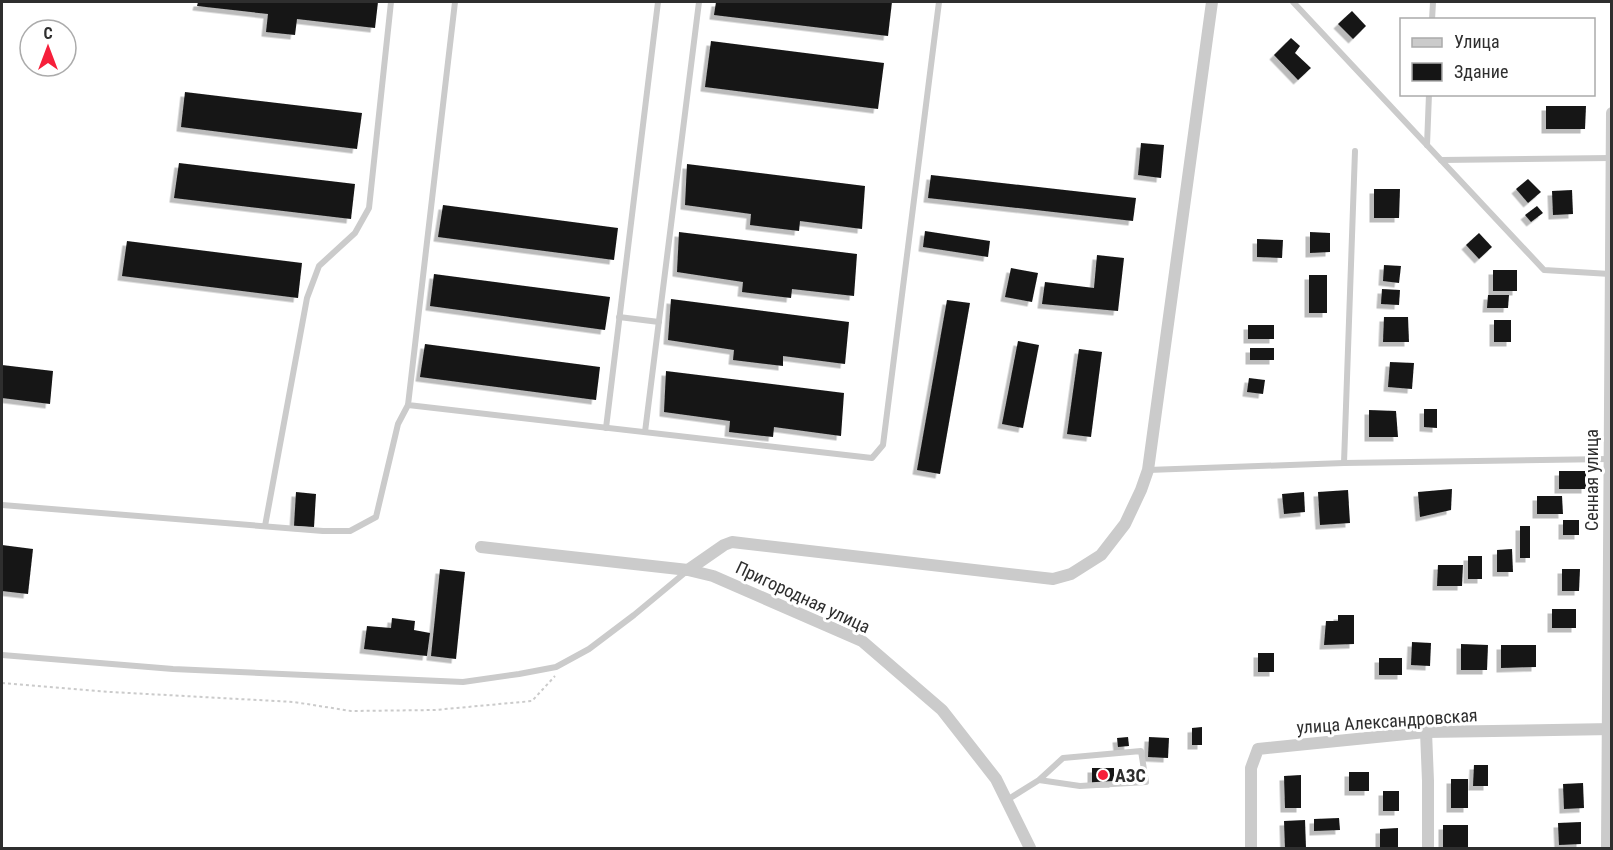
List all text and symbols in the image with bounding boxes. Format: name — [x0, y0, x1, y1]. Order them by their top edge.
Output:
north arrow — [18, 18, 78, 78]
legend — [1400, 18, 1595, 96]
text: С — [43, 24, 53, 43]
text: Улица — [1454, 31, 1500, 52]
text: Здание — [1454, 61, 1508, 82]
street label: Сенная улица — [1581, 429, 1602, 531]
street label: Пригородная улица — [732, 557, 874, 637]
street label: улица Александровская — [1296, 704, 1478, 738]
place label: АЗС — [1115, 765, 1146, 786]
marker: АЗС — [1096, 768, 1110, 782]

